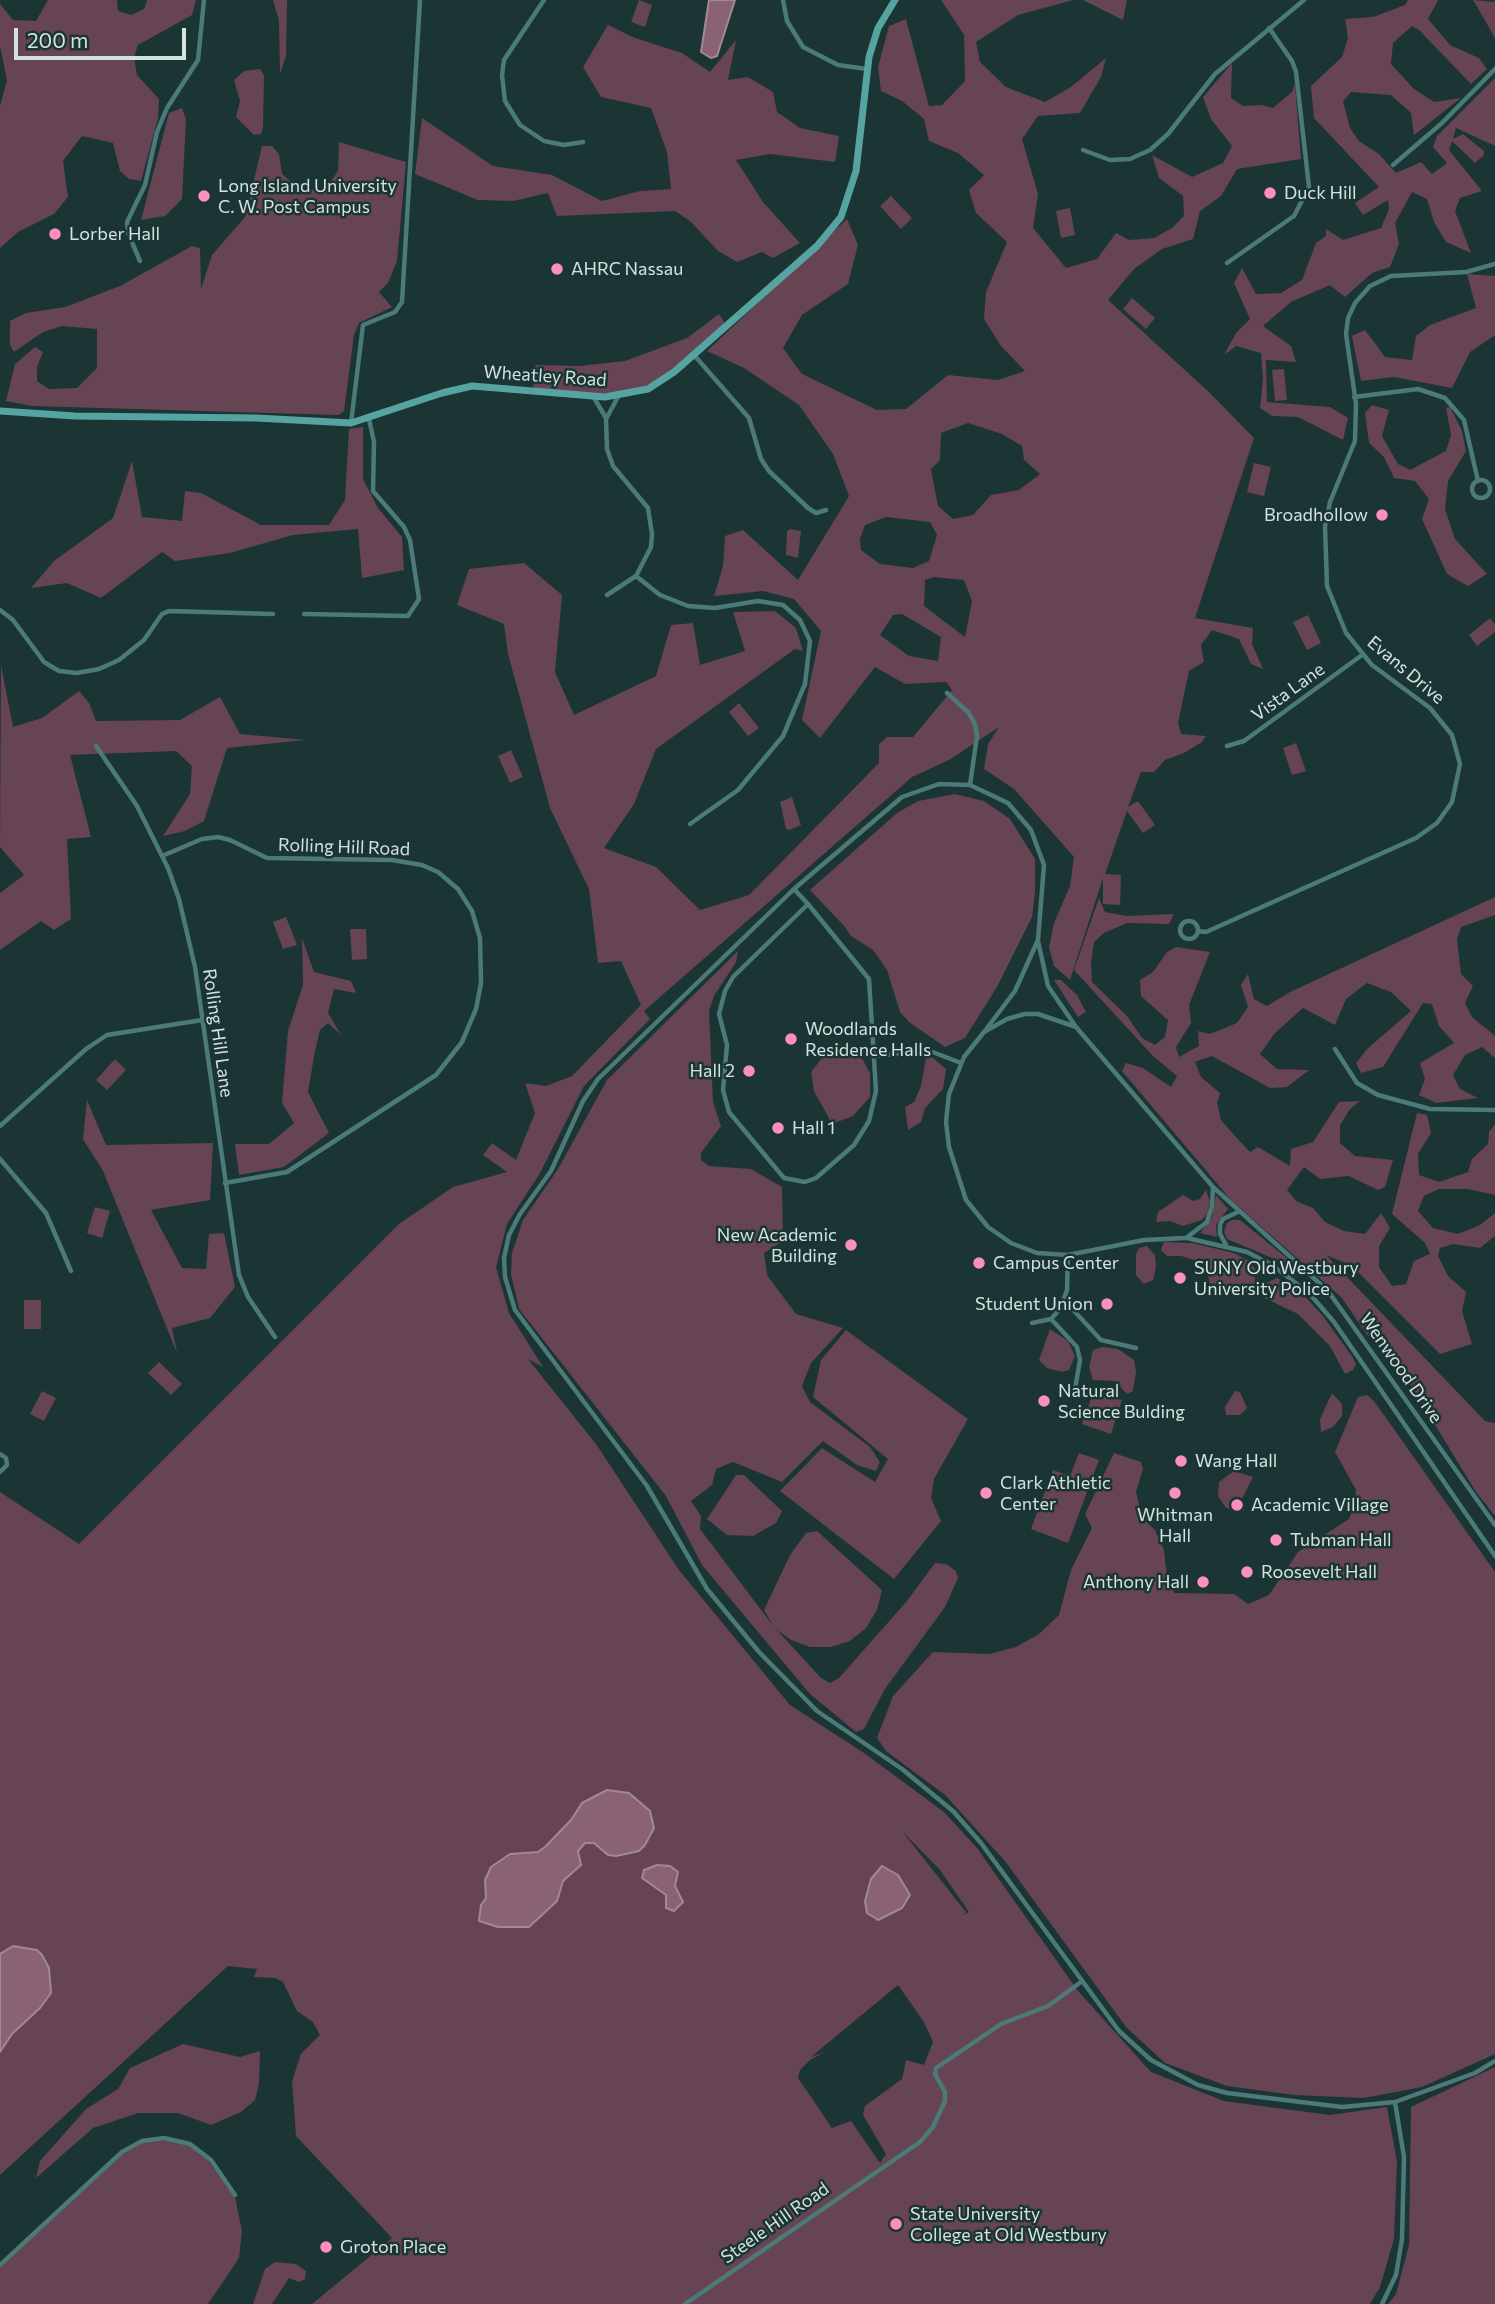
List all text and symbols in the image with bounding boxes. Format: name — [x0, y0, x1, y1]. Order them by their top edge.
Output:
scale bar — [18, 14, 189, 58]
text: 200 m — [27, 27, 88, 52]
place label: Long Island University C. W. Post Campus — [218, 175, 397, 218]
place label: Duck Hill — [1284, 182, 1357, 204]
marker: Duck Hill — [1262, 185, 1278, 201]
marker: Long Island University C. W. Post Campus — [196, 188, 212, 204]
place label: Lorber Hall — [69, 223, 160, 245]
marker: Lorber Hall — [47, 226, 63, 242]
place label: AHRC Nassau — [571, 258, 683, 280]
marker: AHRC Nassau — [549, 261, 565, 277]
street label: Wheatley Road — [483, 361, 607, 391]
place label: Broadhollow — [1264, 504, 1368, 526]
marker: Broadhollow — [1374, 507, 1390, 523]
street label: Evans Drive — [1363, 631, 1449, 709]
street label: Vista Lane — [1247, 658, 1329, 726]
street label: Rolling Hill Road — [278, 834, 410, 860]
street label: Rolling Hill Lane — [198, 967, 238, 1099]
place label: Woodlands Residence Halls — [805, 1018, 931, 1060]
marker: Woodlands Residence Halls — [783, 1031, 799, 1047]
place label: Hall 2 — [690, 1060, 735, 1082]
marker: Hall 2 — [741, 1063, 757, 1079]
place label: Hall 1 — [792, 1117, 835, 1139]
marker: Hall 1 — [770, 1120, 786, 1136]
place label: New Academic Building — [717, 1224, 837, 1266]
marker: New Academic Building — [843, 1237, 859, 1253]
place label: Campus Center — [993, 1252, 1119, 1274]
marker: Campus Center — [971, 1255, 987, 1271]
place label: SUNY Old Westbury University Police — [1194, 1257, 1359, 1300]
marker: SUNY Old Westbury University Police — [1172, 1270, 1188, 1286]
place label: Student Union — [975, 1293, 1093, 1315]
marker: Student Union — [1099, 1296, 1115, 1312]
street label: Wenwood Drive — [1355, 1309, 1447, 1427]
place label: Natural Science Bulding — [1058, 1380, 1185, 1422]
marker: Natural Science Bulding — [1036, 1393, 1052, 1409]
place label: Wang Hall — [1195, 1450, 1277, 1472]
marker: Wang Hall — [1173, 1453, 1189, 1469]
place label: Clark Athletic Center — [1000, 1472, 1111, 1514]
marker: Clark Athletic Center — [978, 1485, 994, 1501]
marker: Whitman Hall — [1167, 1485, 1183, 1501]
place label: Academic Village — [1251, 1494, 1389, 1516]
marker: Academic Village — [1229, 1497, 1245, 1513]
place label: Whitman Hall — [1137, 1504, 1213, 1546]
place label: Tubman Hall — [1290, 1529, 1392, 1551]
marker: Tubman Hall — [1268, 1532, 1284, 1548]
place label: Roosevelt Hall — [1261, 1561, 1377, 1583]
marker: Roosevelt Hall — [1239, 1564, 1255, 1580]
place label: Anthony Hall — [1083, 1571, 1189, 1593]
marker: Anthony Hall — [1195, 1574, 1211, 1590]
street label: Steele Hill Road — [717, 2178, 833, 2268]
place label: State University College at Old Westbury — [910, 2203, 1107, 2246]
marker: State University College at Old Westbury — [888, 2216, 904, 2232]
place label: Groton Place — [340, 2236, 446, 2258]
marker: Groton Place — [318, 2239, 334, 2255]

